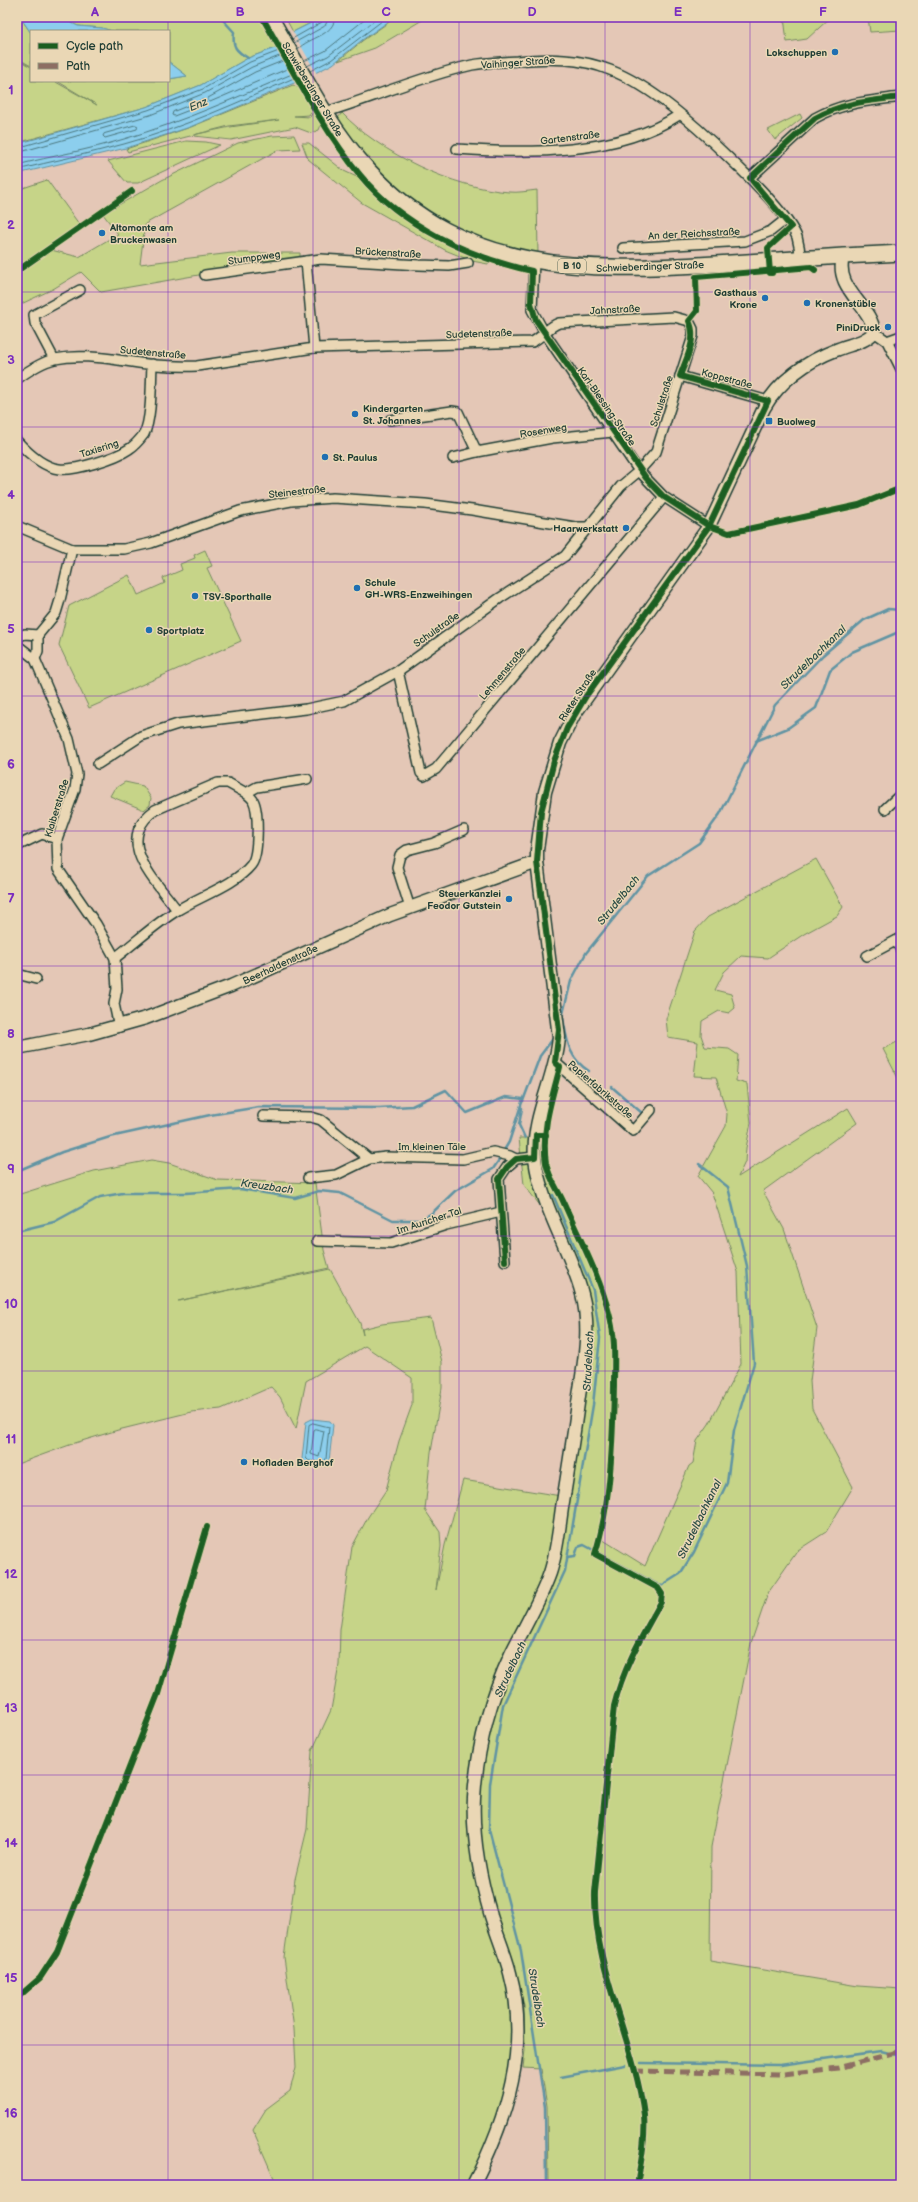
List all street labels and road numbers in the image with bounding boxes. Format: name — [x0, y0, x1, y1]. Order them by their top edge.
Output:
street label: Schwieberdinger Straße — [279, 40, 345, 139]
street label: Vaihinger Straße — [481, 54, 556, 72]
street label: Gartenstraße — [540, 128, 601, 148]
street label: An der Reichsstraße — [648, 226, 740, 242]
street label: Brückenstraße — [355, 245, 421, 261]
street label: Stumppweg — [227, 248, 281, 268]
road number: B 10 — [558, 259, 586, 273]
street label: Schwieberdinger Straße — [596, 259, 704, 275]
street label: Jahnstraße — [590, 303, 641, 317]
street label: Sudetenstraße — [446, 327, 512, 341]
street label: Sudetenstraße — [119, 344, 186, 362]
street label: Karl-Blessing-Straße — [574, 365, 638, 448]
street label: Koppstraße — [700, 366, 754, 392]
street label: Schulstraße — [648, 374, 676, 428]
street label: Rosenweg — [519, 421, 568, 441]
street label: Taxisring — [78, 437, 120, 461]
street label: Steinestraße — [268, 483, 326, 501]
street label: Schulstraße — [411, 610, 462, 650]
street label: Lehmenstraße — [477, 645, 528, 703]
street label: Rieter Straße — [556, 667, 599, 724]
street label: Klaiberstraße — [42, 778, 72, 839]
street label: Beerhaldenstraße — [241, 942, 320, 988]
street label: Papierfabrikstraße — [565, 1058, 636, 1121]
street label: Im kleinen Täle — [398, 1141, 466, 1153]
street label: Im Auricher Tal — [395, 1205, 463, 1237]

